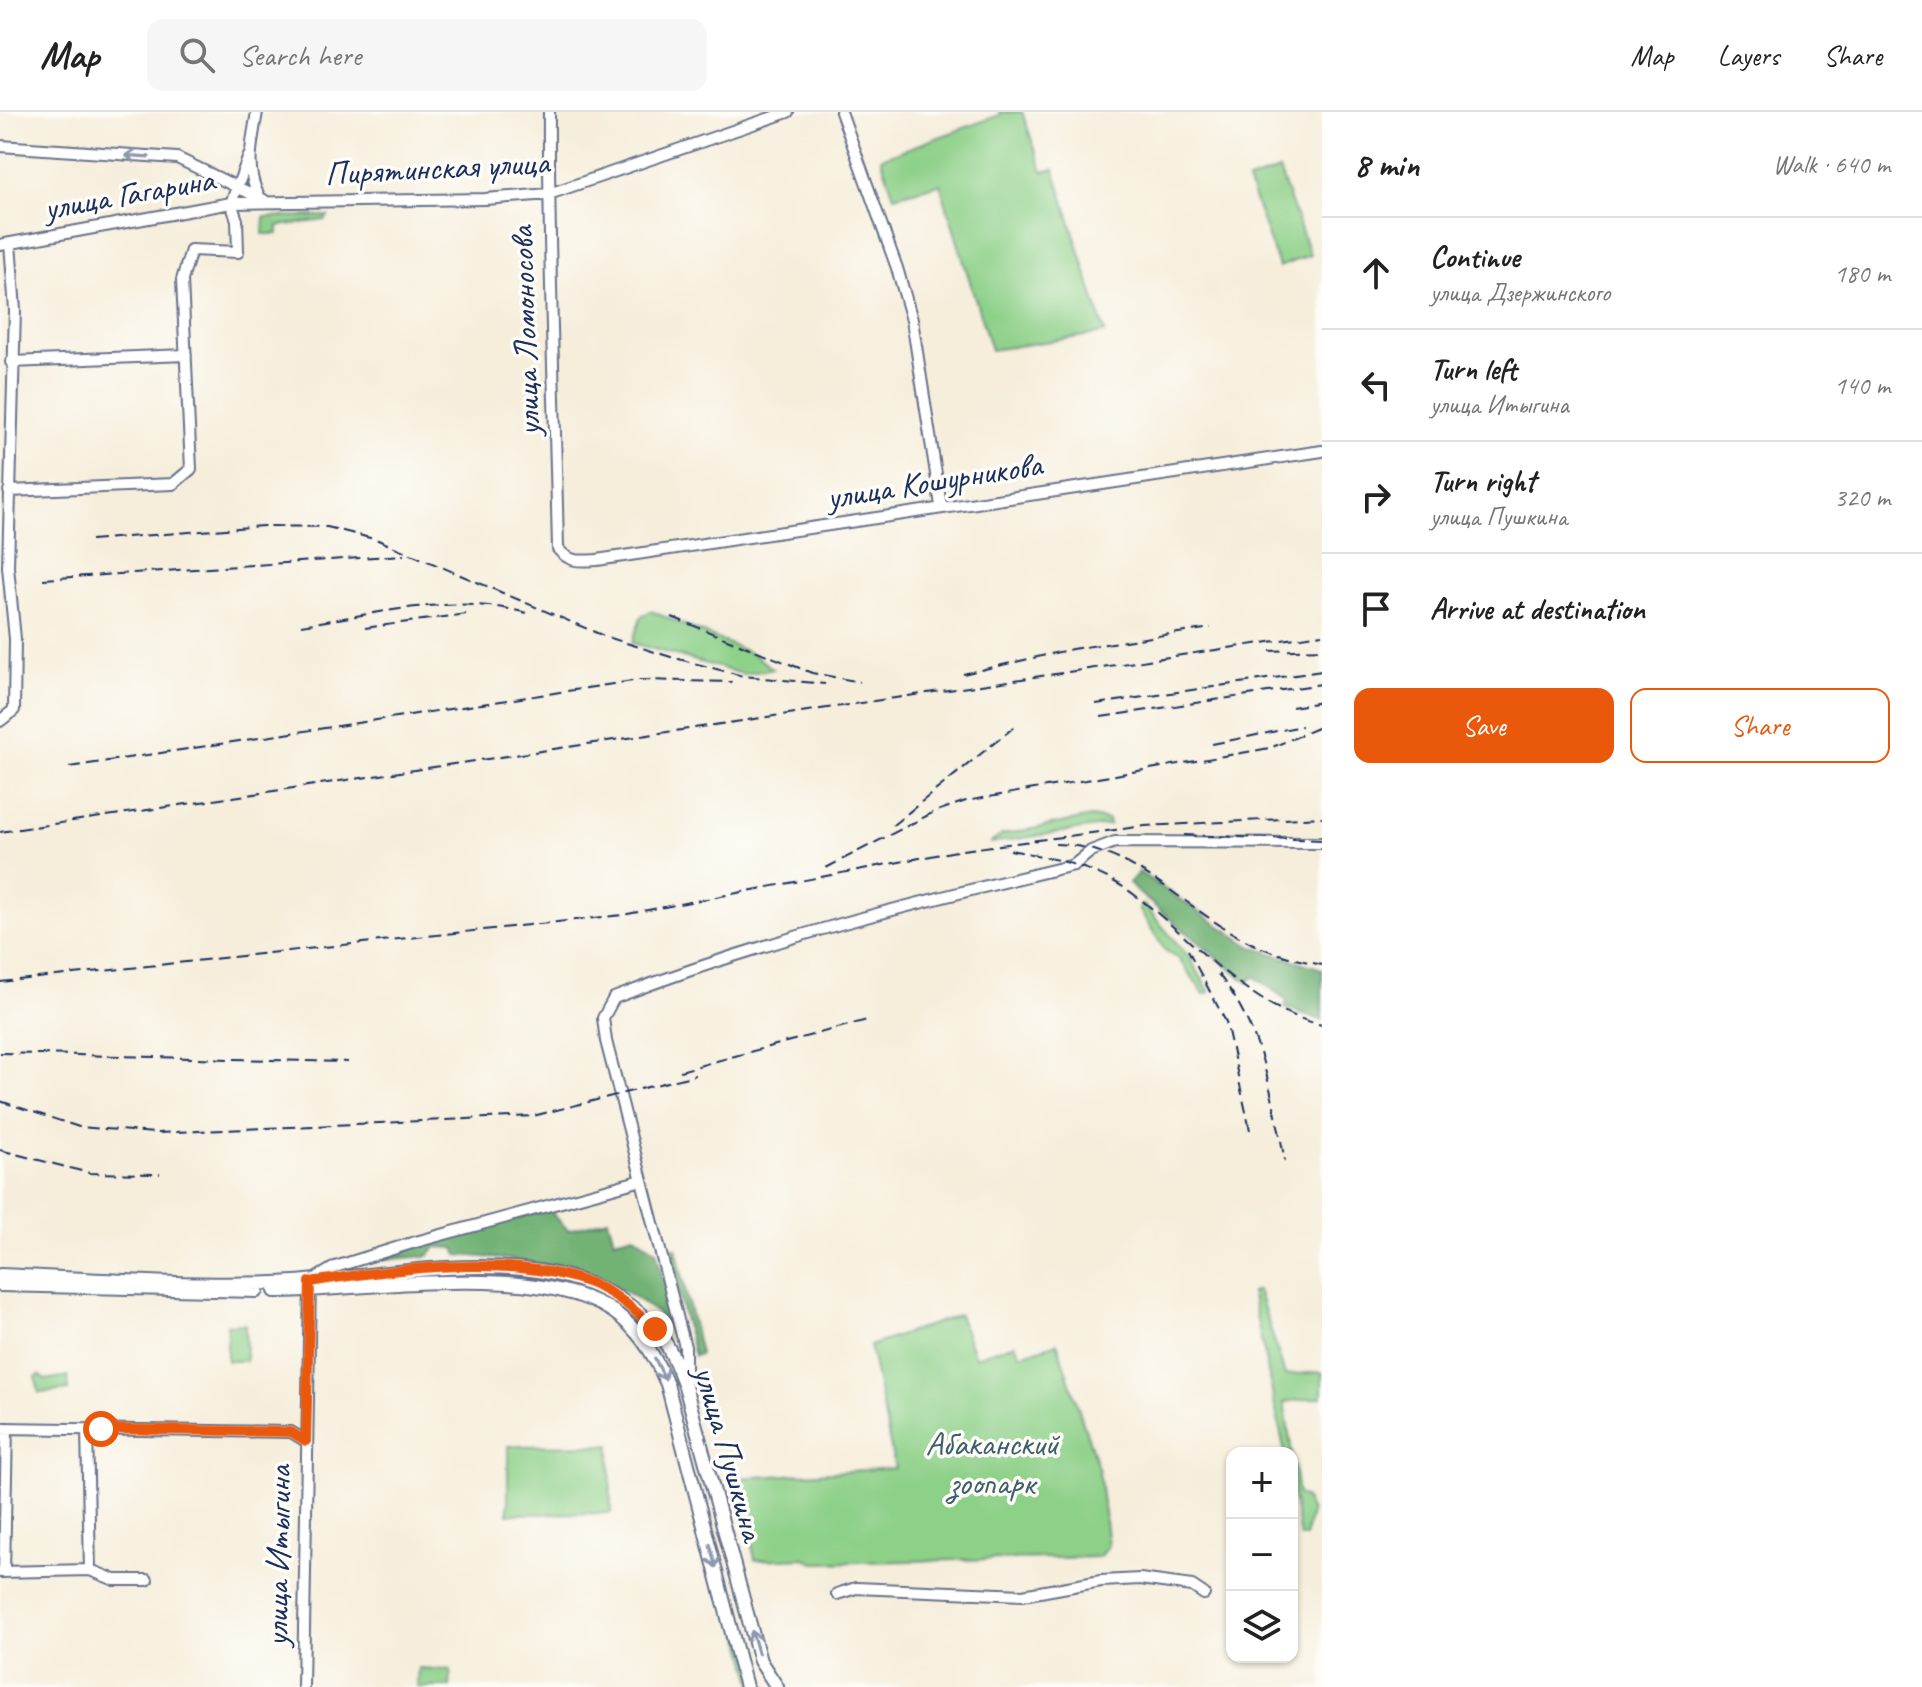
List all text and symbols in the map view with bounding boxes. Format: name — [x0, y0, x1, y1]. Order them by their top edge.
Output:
search box — [147, 19, 707, 91]
text: Map — [40, 32, 99, 79]
icon: search — [175, 33, 219, 77]
text: Search here — [239, 36, 361, 74]
text: Map — [1631, 38, 1674, 73]
text: Layers — [1718, 38, 1779, 73]
text: Share — [1823, 38, 1882, 73]
street label: Пирятинская улица — [324, 140, 553, 195]
text: 8 min — [1354, 143, 1419, 186]
one-way arrow — [124, 148, 151, 163]
text: Walk · 640 m — [1773, 148, 1890, 181]
street label: улица Гагарина — [39, 157, 220, 230]
street label: улица Ломоносова — [499, 223, 550, 439]
text: Continue — [1430, 238, 1520, 276]
icon: ahead — [1354, 251, 1398, 295]
text: 180 m — [1834, 257, 1890, 290]
text: улица Дзержинского — [1430, 276, 1610, 309]
text: Turn left — [1430, 350, 1517, 388]
icon: left — [1354, 363, 1398, 407]
text: 140 m — [1834, 369, 1890, 402]
text: улица Итыгина — [1430, 388, 1569, 421]
street label: улица Кошурникова — [822, 442, 1047, 519]
text: Turn right — [1430, 462, 1535, 500]
icon: right — [1354, 475, 1398, 519]
text: 320 m — [1834, 481, 1890, 514]
text: улица Пушкина — [1430, 500, 1567, 533]
icon: arrive — [1354, 587, 1398, 631]
text: Arrive at destination — [1430, 590, 1645, 628]
button: Save — [1354, 688, 1614, 763]
button: Share — [1630, 688, 1890, 763]
route end — [637, 1311, 673, 1347]
one-way arrow — [653, 1357, 668, 1381]
street label: улица Пушкина — [684, 1359, 776, 1548]
route start — [83, 1411, 119, 1447]
park label: Абаканский зоопарк — [925, 1422, 1060, 1504]
map controls — [1226, 1447, 1298, 1663]
button: + — [1226, 1447, 1298, 1519]
street label: улица Итыгина — [254, 1463, 301, 1649]
button: − — [1226, 1519, 1298, 1591]
one-way arrow — [706, 1542, 721, 1568]
button: layers — [1226, 1591, 1298, 1663]
one-way arrow — [747, 1629, 762, 1655]

